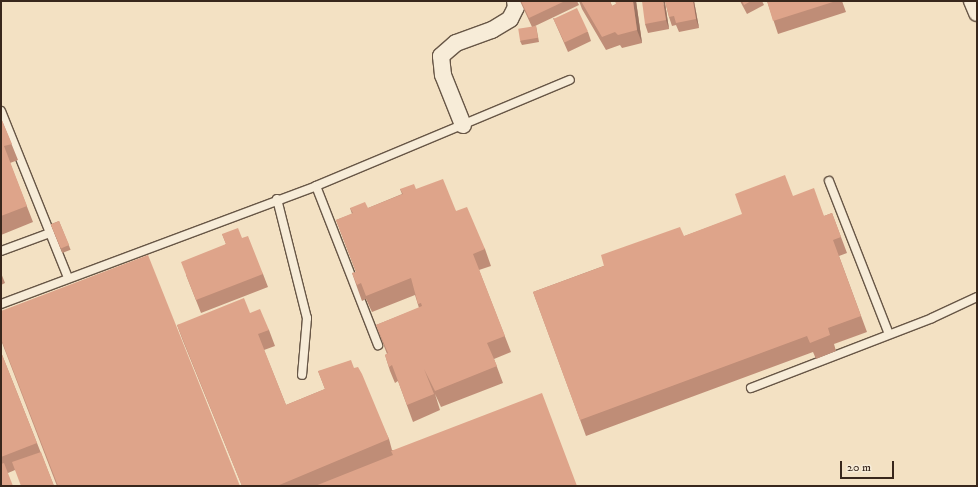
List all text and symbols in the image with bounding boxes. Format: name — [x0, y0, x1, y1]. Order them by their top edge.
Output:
scale bar — [842, 453, 896, 479]
text: 20 m — [847, 460, 871, 475]

